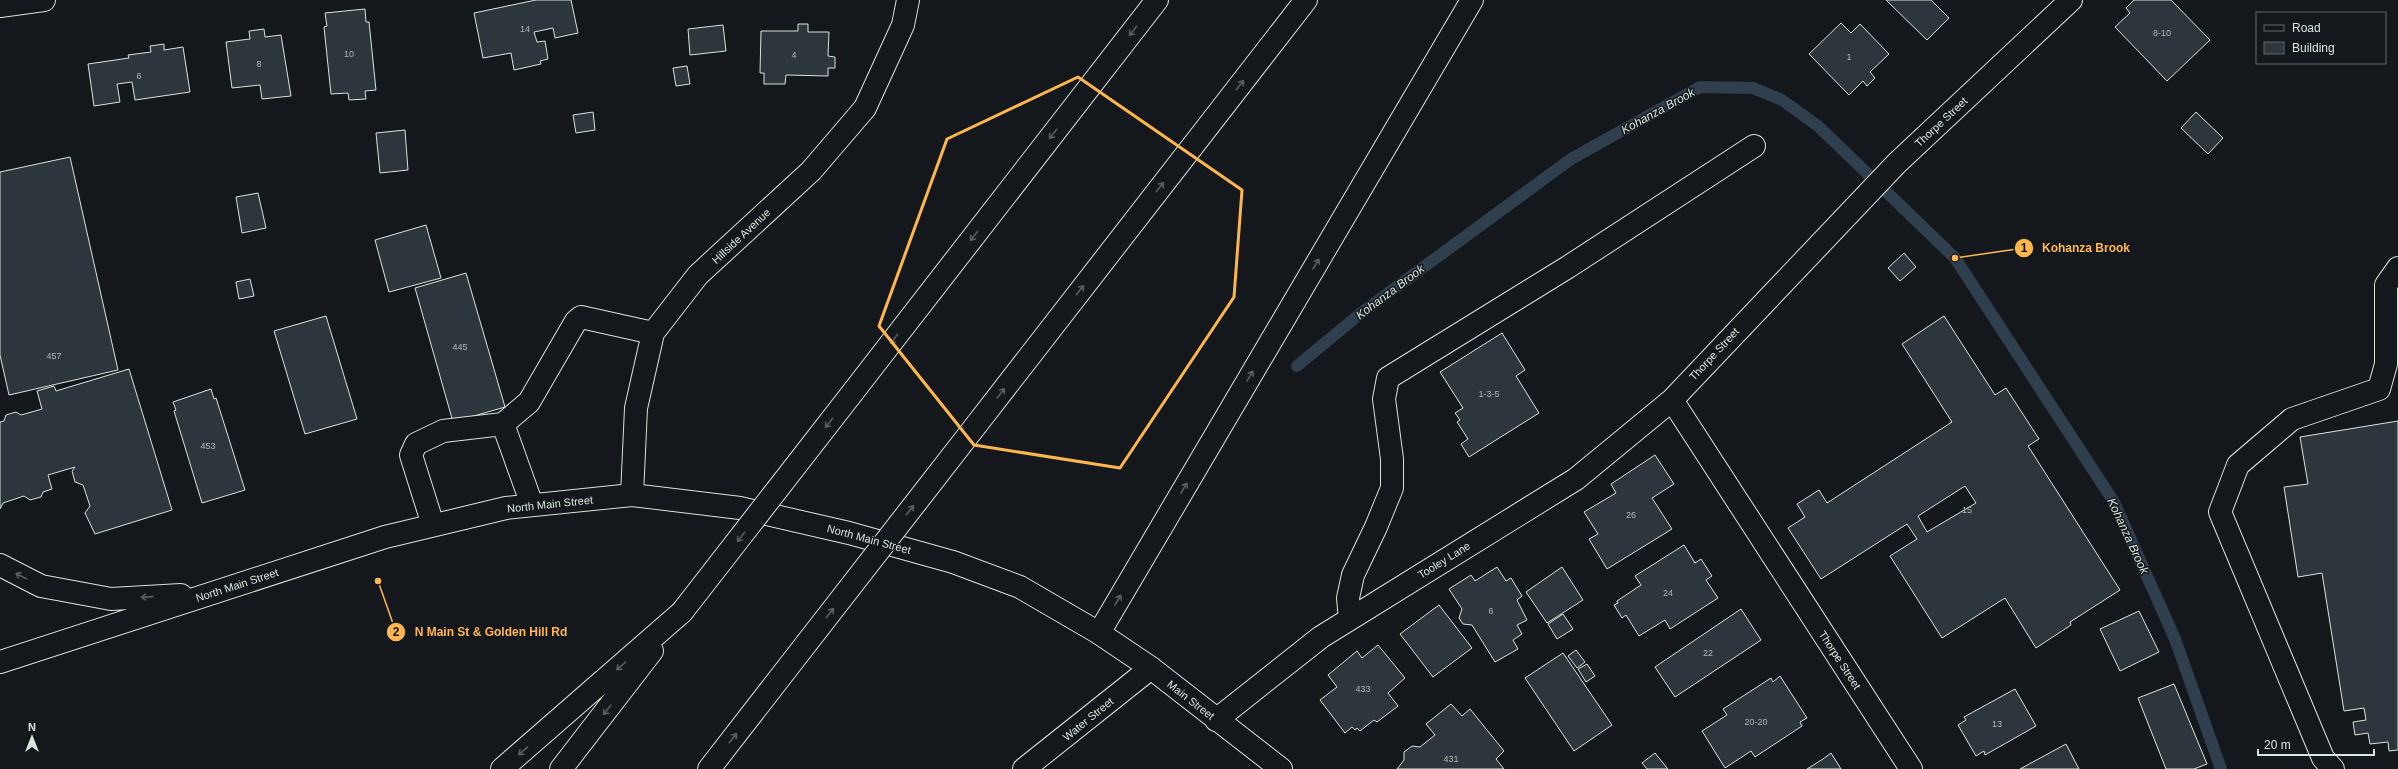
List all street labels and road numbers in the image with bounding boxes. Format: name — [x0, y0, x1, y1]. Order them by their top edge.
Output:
street label: Thorpe Street — [1912, 95, 1970, 149]
street label: Hillside Avenue — [709, 206, 773, 266]
street label: Thorpe Street — [1687, 325, 1741, 383]
street label: North Main Street — [507, 494, 593, 514]
street label: North Main Street — [826, 522, 912, 556]
street label: Tooley Lane — [1416, 539, 1472, 581]
street label: North Main Street — [194, 566, 280, 604]
street label: Thorpe Street — [1817, 629, 1863, 691]
street label: Main Street — [1165, 678, 1217, 722]
street label: Water Street — [1060, 695, 1116, 743]

